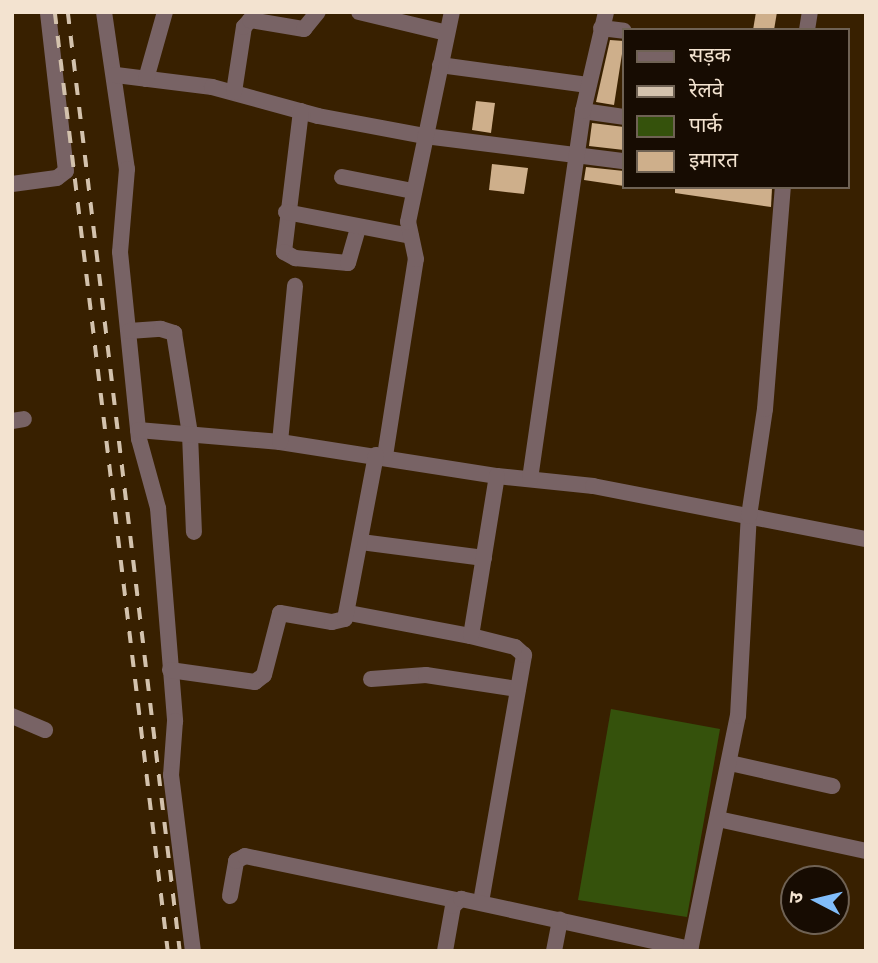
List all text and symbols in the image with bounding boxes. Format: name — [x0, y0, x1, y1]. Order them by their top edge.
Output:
legend — [622, 28, 850, 189]
text: सड़क — [689, 42, 731, 67]
text: रेलवे — [689, 77, 724, 102]
text: पार्क — [689, 112, 723, 137]
text: इमारत — [689, 147, 738, 172]
north arrow — [780, 865, 850, 935]
text: उ — [784, 891, 808, 905]

